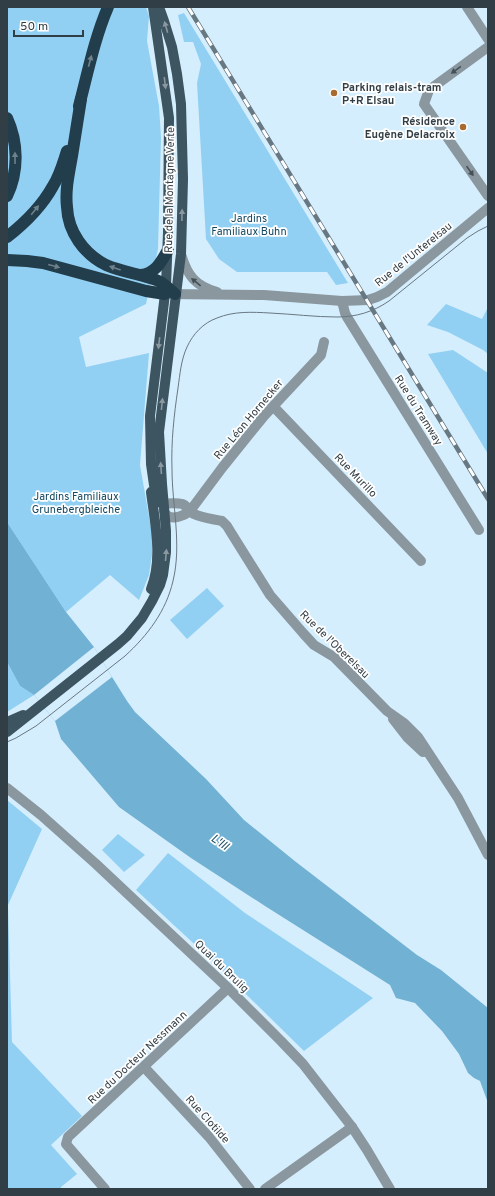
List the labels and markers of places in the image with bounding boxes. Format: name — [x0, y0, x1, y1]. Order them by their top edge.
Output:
place label: Parking relais-tram P+R Elsau — [342, 81, 442, 108]
marker: Parking relais-tram P+R Elsau — [329, 88, 339, 98]
place label: Résidence Eugène Delacroix — [365, 115, 456, 142]
marker: Résidence Eugène Delacroix — [458, 122, 468, 132]

